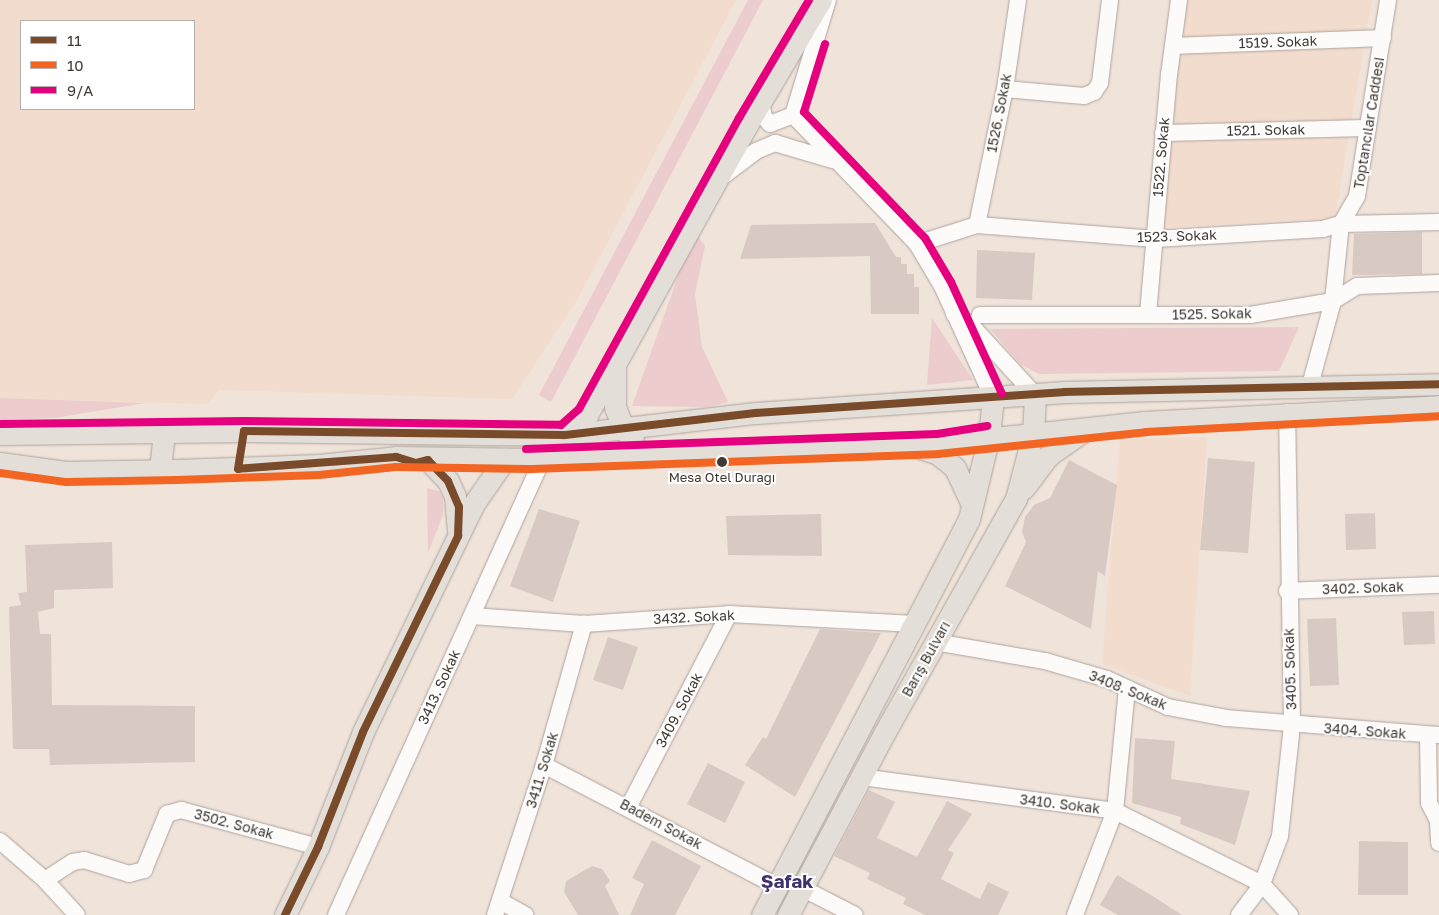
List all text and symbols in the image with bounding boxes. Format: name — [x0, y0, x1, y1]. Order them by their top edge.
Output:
legend — [20, 20, 195, 110]
text: 11 — [67, 31, 82, 49]
street label: 1519. Sokak — [1238, 32, 1318, 52]
text: 10 — [67, 56, 84, 74]
street label: Toptancılar Caddesi — [1350, 56, 1388, 190]
street label: 1526. Sokak — [983, 72, 1015, 154]
text: 9/A — [67, 81, 93, 99]
street label: 1522. Sokak — [1149, 117, 1173, 197]
street label: 1521. Sokak — [1227, 121, 1305, 139]
street label: 1523. Sokak — [1137, 226, 1217, 246]
street label: 1525. Sokak — [1172, 305, 1252, 323]
marker: Mesa Otel Durağı — [717, 457, 727, 467]
place label: Mesa Otel Durağı — [669, 469, 775, 485]
street label: 3402. Sokak — [1322, 578, 1404, 598]
street label: 3432. Sokak — [653, 606, 735, 628]
street label: Barış Bulvarı — [898, 618, 954, 700]
street label: 3405. Sokak — [1280, 628, 1300, 710]
street label: 3413. Sokak — [414, 647, 464, 727]
street label: 3408. Sokak — [1087, 667, 1169, 713]
street label: 3409. Sokak — [652, 670, 706, 750]
street label: 3404. Sokak — [1323, 720, 1407, 742]
street label: 3411. Sokak — [522, 730, 562, 810]
street label: 3410. Sokak — [1019, 791, 1101, 817]
street label: Badem Sokak — [617, 795, 705, 853]
street label: 3502. Sokak — [192, 805, 276, 843]
district label: Şafak — [761, 870, 813, 892]

